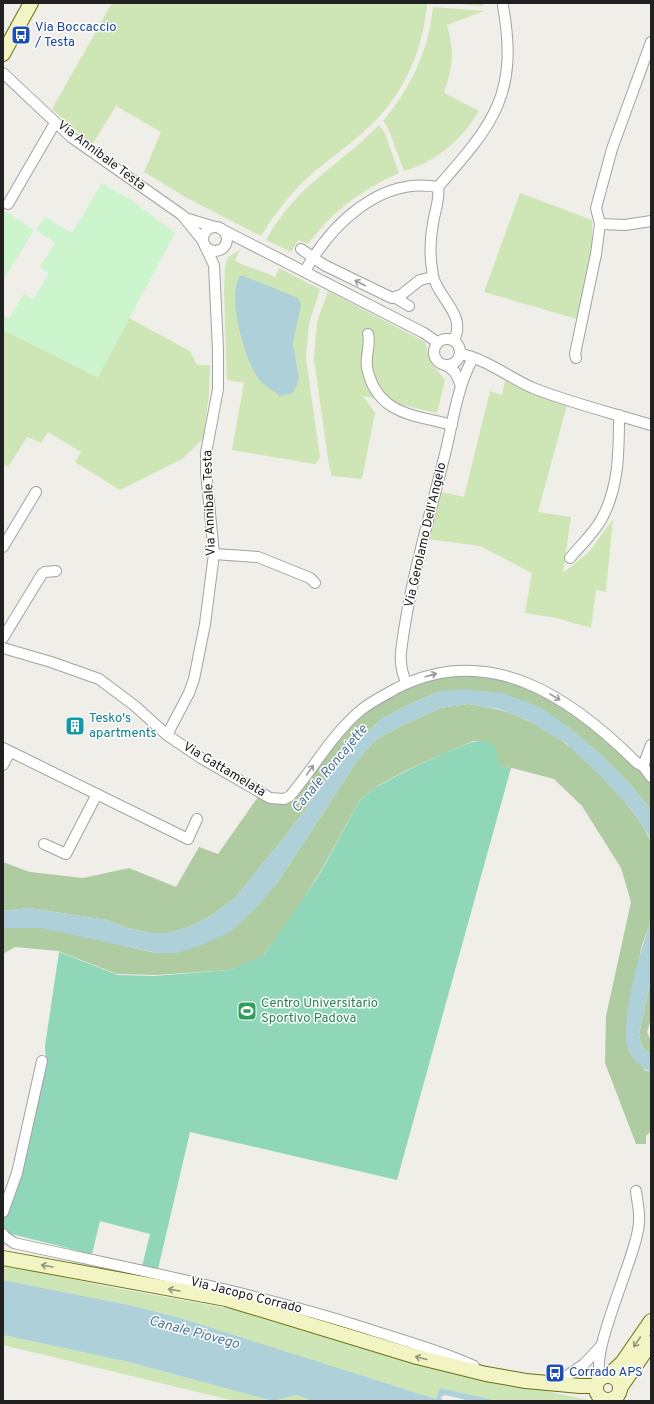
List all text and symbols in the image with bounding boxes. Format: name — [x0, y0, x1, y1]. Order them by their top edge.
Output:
place label: Via Boccaccio / Testa — [34, 20, 116, 51]
bus stop icon: Via Boccaccio / Testa — [10, 24, 32, 46]
street label: Via Annibale Testa — [54, 118, 148, 194]
one-way arrow — [355, 279, 367, 286]
street label: Via Annibale Testa — [200, 450, 220, 556]
street label: Via Gerolamo Dell'Angelo — [402, 461, 450, 609]
one-way arrow — [424, 671, 437, 678]
one-way arrow — [549, 694, 561, 702]
place label: Tesko's apartments — [89, 711, 157, 742]
building icon: Tesko's apartments — [64, 715, 86, 737]
water label: Canale Roncajette — [288, 721, 372, 816]
street label: Via Gattamelata — [180, 739, 268, 801]
one-way arrow — [305, 765, 314, 776]
place label: Centro Universitario Sportivo Padova — [261, 996, 378, 1027]
sports icon: Centro Universitario Sportivo Padova — [236, 1000, 258, 1022]
one-way arrow — [40, 1262, 53, 1270]
street label: Via Jacopo Corrado — [189, 1274, 303, 1318]
one-way arrow — [168, 1285, 181, 1293]
water label: Canale Piovego — [147, 1313, 242, 1353]
one-way arrow — [633, 1336, 641, 1347]
one-way arrow — [415, 1354, 428, 1361]
bus stop icon: Corrado APS — [544, 1362, 566, 1384]
place label: Corrado APS — [569, 1365, 643, 1381]

